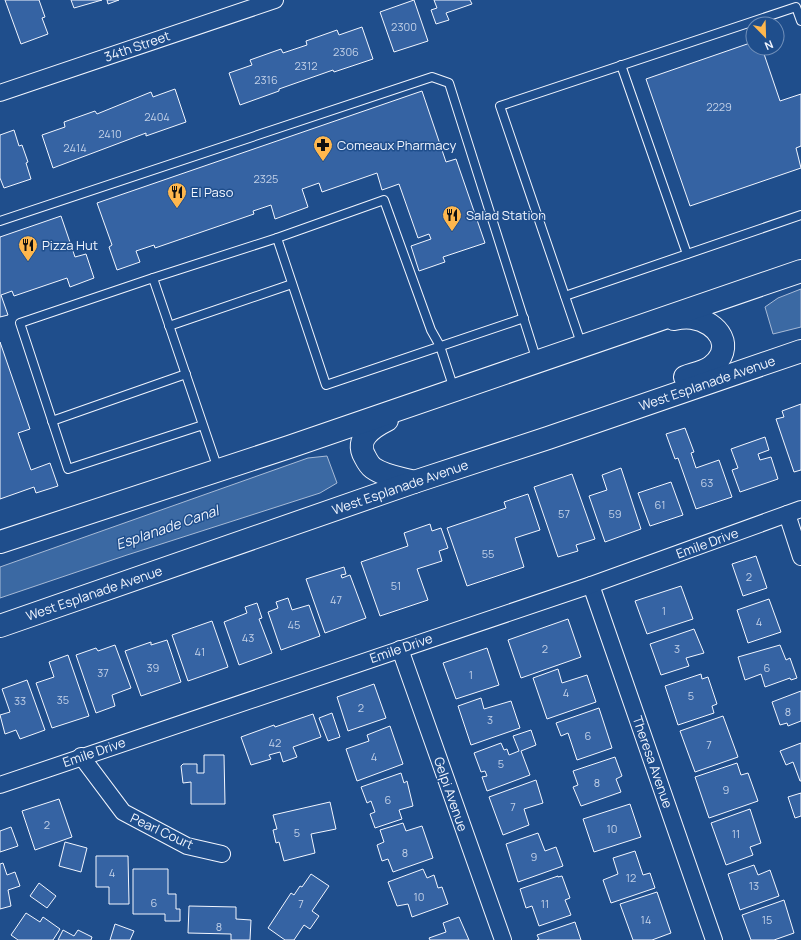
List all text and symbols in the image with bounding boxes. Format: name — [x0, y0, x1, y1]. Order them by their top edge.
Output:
north arrow — [745, 16, 785, 56]
house number: 2300 — [391, 19, 417, 34]
street label: 34th Street — [102, 26, 172, 66]
text: N — [762, 37, 776, 54]
house number: 2306 — [333, 44, 359, 59]
house number: 2312 — [295, 58, 317, 73]
house number: 2316 — [254, 72, 278, 87]
house number: 2229 — [706, 99, 732, 114]
house number: 2404 — [144, 109, 170, 124]
house number: 2410 — [98, 126, 122, 141]
pharmacy icon: Comeaux Pharmacy — [312, 134, 334, 162]
place label: Comeaux Pharmacy — [337, 136, 456, 154]
house number: 2414 — [63, 140, 87, 155]
house number: 2325 — [254, 171, 278, 186]
restaurant icon: El Paso — [166, 181, 188, 209]
place label: El Paso — [191, 183, 234, 201]
restaurant icon: Salad Station — [441, 204, 463, 232]
place label: Salad Station — [466, 206, 546, 224]
restaurant icon: Pizza Hut — [17, 234, 39, 262]
place label: Pizza Hut — [42, 236, 98, 254]
street label: West Esplanade Avenue — [636, 351, 778, 415]
street label: West Esplanade Avenue — [329, 455, 471, 519]
house number: 63 — [701, 475, 713, 490]
house number: 61 — [655, 497, 665, 512]
water label: Esplanade Canal — [113, 500, 222, 553]
house number: 57 — [558, 506, 570, 521]
house number: 59 — [608, 506, 622, 521]
street label: Emile Drive — [673, 523, 741, 563]
house number: 55 — [482, 546, 494, 561]
street label: West Esplanade Avenue — [23, 561, 165, 625]
house number: 2 — [746, 569, 752, 584]
house number: 51 — [391, 578, 401, 593]
house number: 47 — [330, 592, 342, 607]
house number: 1 — [662, 603, 666, 618]
house number: 4 — [756, 614, 762, 629]
house number: 45 — [288, 617, 300, 632]
street label: Emile Drive — [367, 629, 435, 667]
house number: 43 — [242, 630, 254, 645]
house number: 2 — [542, 641, 548, 656]
house number: 3 — [674, 641, 680, 656]
house number: 41 — [195, 644, 205, 659]
house number: 39 — [147, 660, 160, 675]
house number: 6 — [764, 660, 771, 675]
house number: 37 — [97, 665, 109, 680]
house number: 1 — [469, 667, 473, 682]
house number: 4 — [563, 685, 569, 700]
house number: 5 — [688, 688, 694, 703]
house number: 35 — [57, 692, 69, 707]
house number: 33 — [14, 693, 26, 708]
house number: 2 — [358, 700, 364, 715]
house number: 8 — [785, 704, 791, 719]
house number: 3 — [487, 712, 493, 727]
street label: Theresa Avenue — [629, 714, 677, 811]
house number: 6 — [585, 728, 592, 743]
street label: Emile Drive — [60, 733, 128, 771]
house number: 42 — [269, 735, 281, 750]
house number: 7 — [706, 737, 712, 752]
house number: 4 — [371, 749, 377, 764]
street label: Gelpi Avenue — [430, 754, 472, 834]
house number: 5 — [498, 756, 504, 771]
house number: 8 — [594, 775, 600, 790]
house number: 9 — [723, 782, 730, 797]
house number: 6 — [385, 792, 392, 807]
house number: 7 — [510, 799, 516, 814]
street label: Pearl Court — [128, 809, 196, 853]
house number: 2 — [44, 817, 50, 832]
house number: 10 — [606, 821, 618, 836]
house number: 5 — [294, 825, 300, 840]
house number: 11 — [732, 826, 740, 841]
house number: 8 — [402, 845, 408, 860]
house number: 9 — [531, 849, 538, 864]
house number: 4 — [109, 865, 115, 880]
house number: 12 — [626, 870, 636, 885]
house number: 13 — [749, 878, 759, 893]
house number: 10 — [413, 889, 425, 904]
house number: 6 — [151, 895, 158, 910]
house number: 7 — [298, 896, 304, 911]
house number: 11 — [541, 896, 549, 911]
house number: 14 — [641, 912, 651, 927]
house number: 15 — [762, 912, 772, 927]
house number: 8 — [216, 919, 222, 934]

